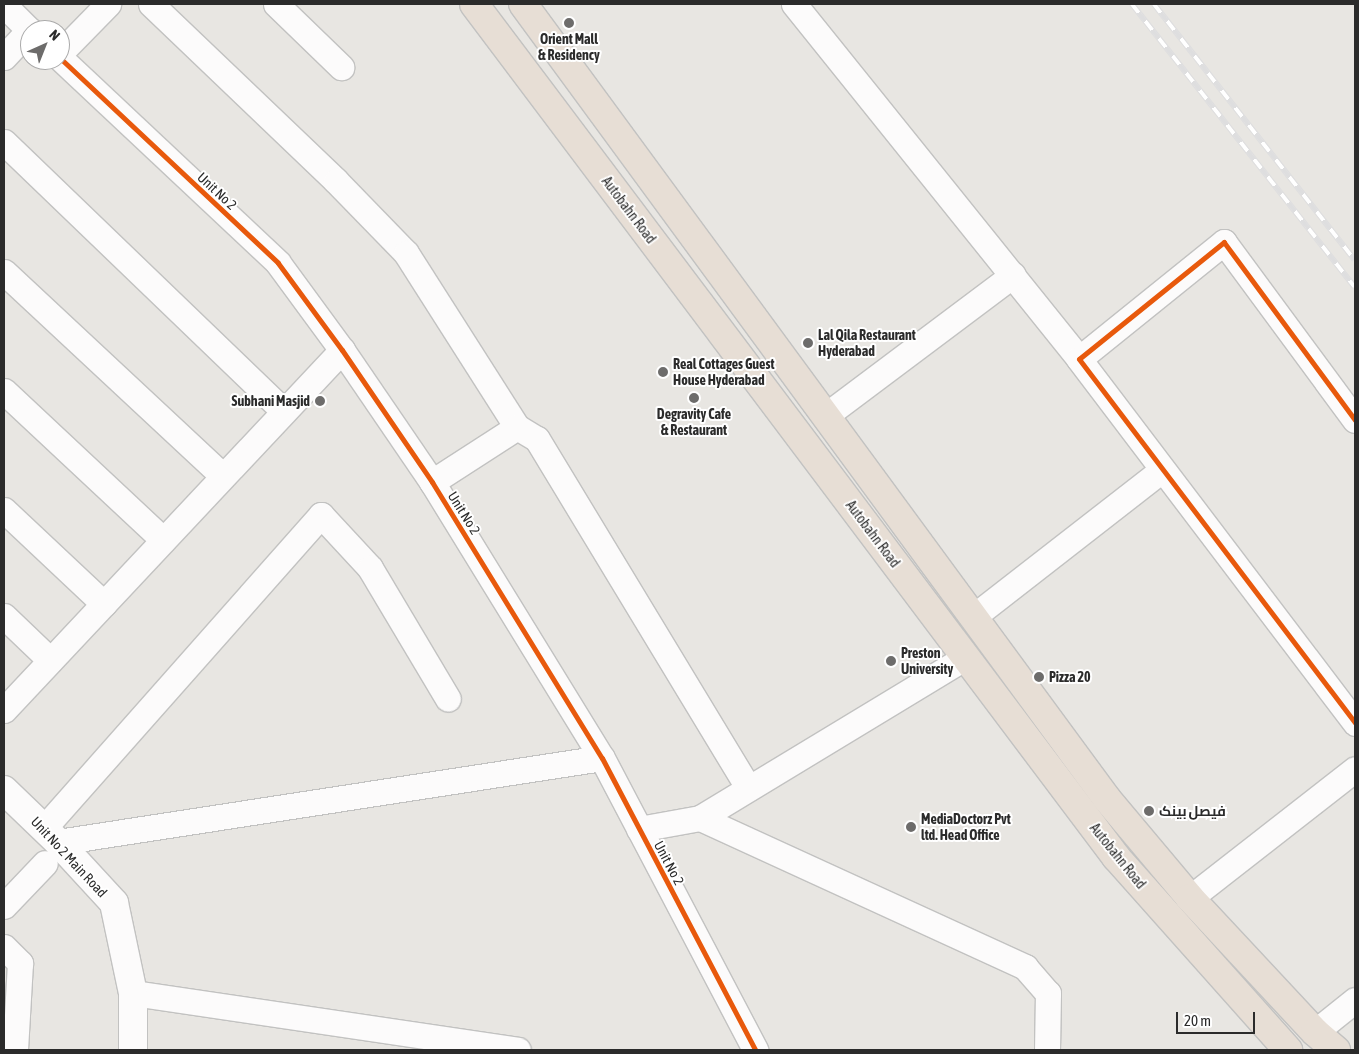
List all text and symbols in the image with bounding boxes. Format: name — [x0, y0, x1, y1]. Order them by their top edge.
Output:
marker: Orient Mall & Residency — [563, 17, 575, 29]
north arrow — [20, 20, 70, 70]
text: N — [46, 26, 63, 44]
place label: Orient Mall & Residency — [538, 31, 600, 64]
street label: Unit No 2 — [194, 169, 240, 213]
street label: Autobahn Road — [598, 173, 660, 247]
place label: Lal Qila Restaurant Hyderabad — [818, 327, 916, 360]
marker: Lal Qila Restaurant Hyderabad — [802, 337, 814, 349]
place label: Real Cottages Guest House Hyderabad — [673, 356, 774, 388]
marker: Real Cottages Guest House Hyderabad — [657, 366, 669, 378]
marker: Degravity Cafe & Restaurant — [688, 392, 700, 404]
place label: Subhani Masjid — [232, 393, 310, 409]
marker: Subhani Masjid — [314, 395, 326, 407]
place label: Degravity Cafe & Restaurant — [657, 406, 731, 438]
street label: Unit No 2 — [444, 488, 484, 538]
street label: Autobahn Road — [842, 497, 904, 571]
place label: Preston University — [901, 645, 953, 678]
marker: Preston University — [885, 655, 897, 667]
place label: Pizza 20 — [1049, 669, 1091, 685]
marker: Pizza 20 — [1033, 671, 1045, 683]
place label: فیصل بینک — [1159, 803, 1226, 819]
marker: فیصل بینک — [1143, 805, 1155, 817]
place label: MediaDoctorz Pvt ltd. Head Office — [921, 811, 1011, 844]
street label: Unit No 2 Main Road — [27, 813, 111, 901]
street label: Autobahn Road — [1086, 820, 1150, 892]
marker: MediaDoctorz Pvt ltd. Head Office — [905, 821, 917, 833]
street label: Unit No 2 — [650, 838, 688, 888]
scale bar — [1179, 1002, 1258, 1034]
text: 20 m — [1184, 1012, 1211, 1029]

